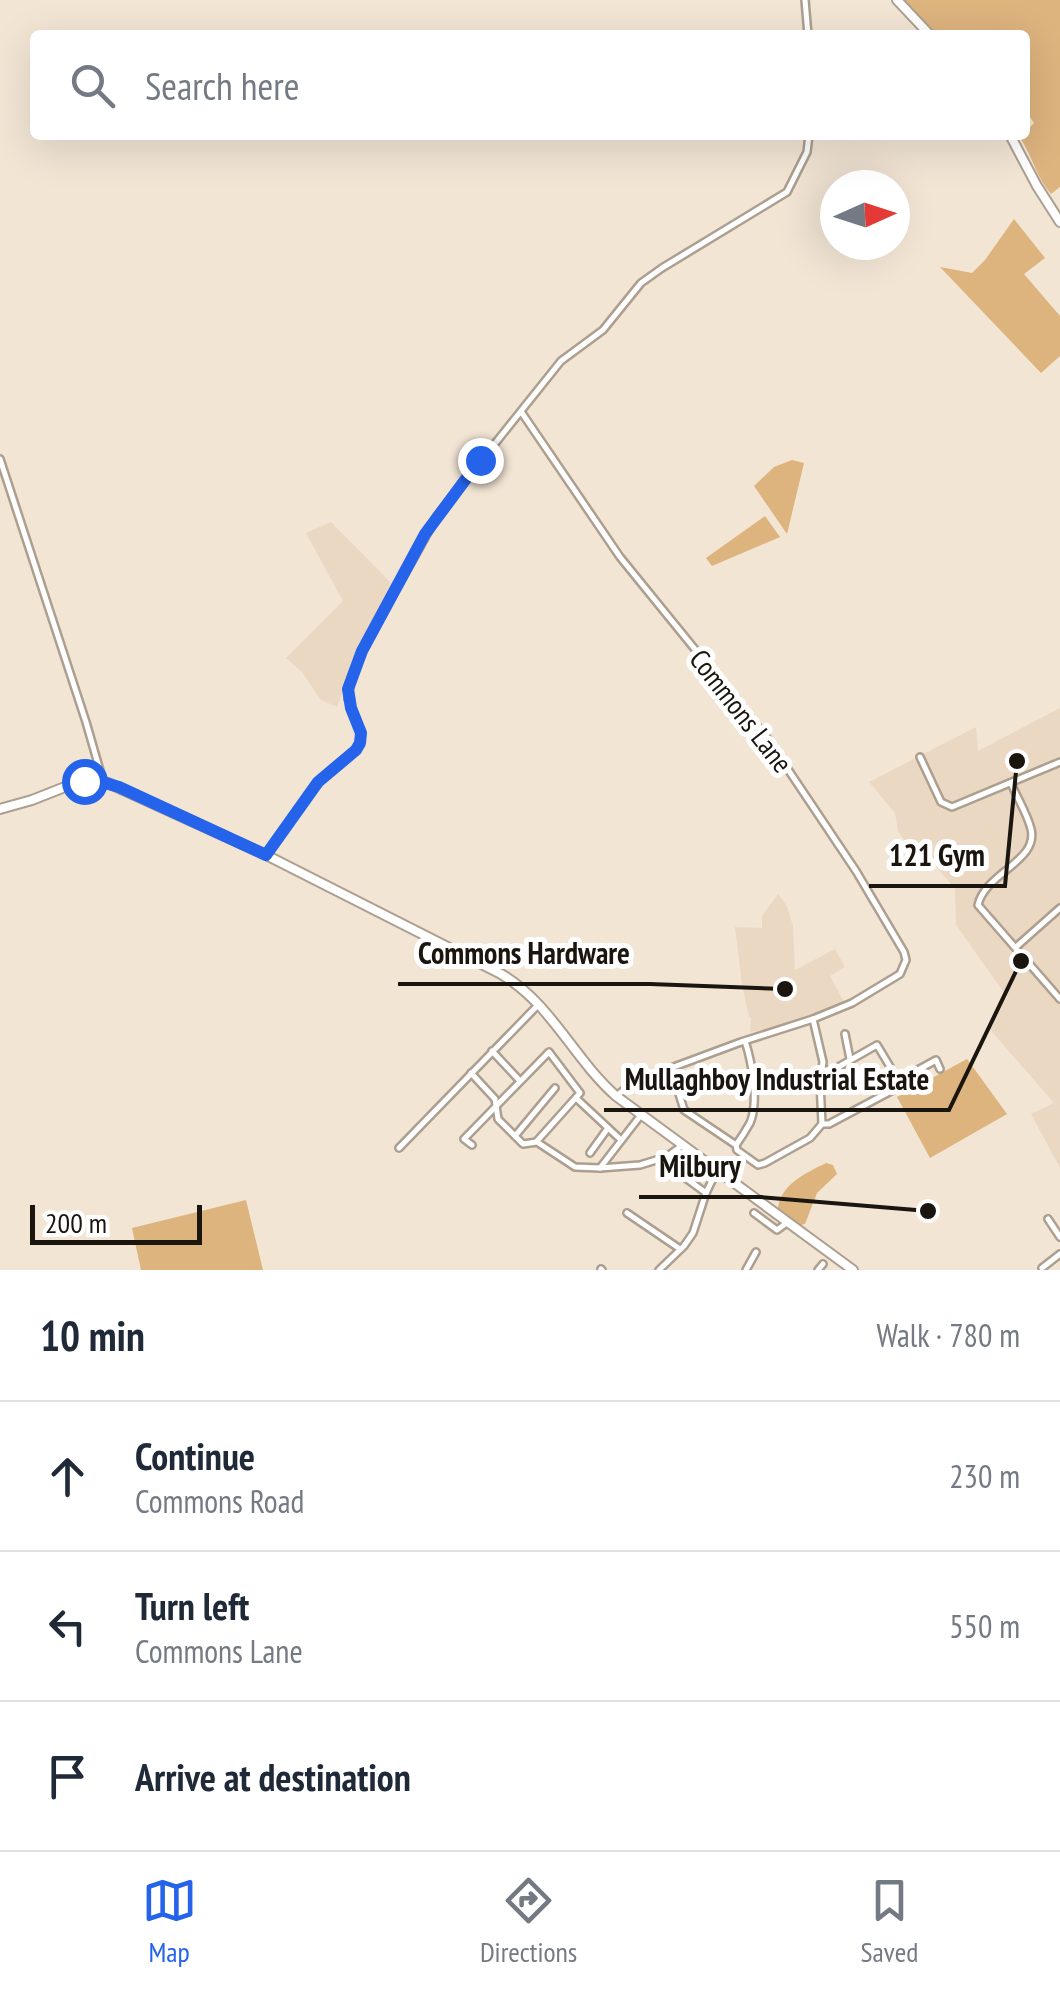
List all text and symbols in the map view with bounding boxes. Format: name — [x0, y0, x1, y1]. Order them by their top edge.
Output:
search box — [30, 30, 1030, 140]
icon: search — [65, 58, 120, 113]
text: Search here — [145, 61, 299, 110]
north arrow — [820, 170, 910, 260]
route end — [458, 438, 504, 484]
street label: Commons Lane — [682, 642, 801, 780]
route start — [62, 759, 108, 805]
callout: 121 Gym — [869, 826, 1005, 886]
text: 121 Gym — [889, 835, 985, 874]
callout: Commons Hardware — [398, 924, 650, 984]
text: Commons Hardware — [418, 933, 630, 972]
callout: Mullaghboy Industrial Estate — [604, 1050, 949, 1110]
text: Mullaghboy Industrial Estate — [625, 1059, 929, 1098]
callout: Milbury — [639, 1137, 760, 1197]
text: Milbury — [659, 1146, 742, 1185]
scale bar — [30, 1200, 202, 1244]
text: 200 m — [45, 1204, 107, 1241]
text: 10 min — [40, 1308, 145, 1363]
text: Walk · 780 m — [876, 1314, 1020, 1356]
text: Continue — [135, 1431, 255, 1480]
icon: ahead — [40, 1449, 95, 1504]
text: 230 m — [949, 1455, 1020, 1497]
text: Commons Road — [135, 1480, 304, 1522]
text: Turn left — [135, 1581, 249, 1630]
icon: left — [40, 1599, 95, 1654]
text: 550 m — [949, 1605, 1020, 1647]
text: Commons Lane — [135, 1630, 303, 1672]
icon: arrive — [40, 1749, 95, 1804]
text: Arrive at destination — [135, 1752, 411, 1801]
tab: Map — [142, 1873, 197, 1970]
tab: Directions — [480, 1873, 577, 1970]
tab: Saved — [861, 1873, 918, 1970]

